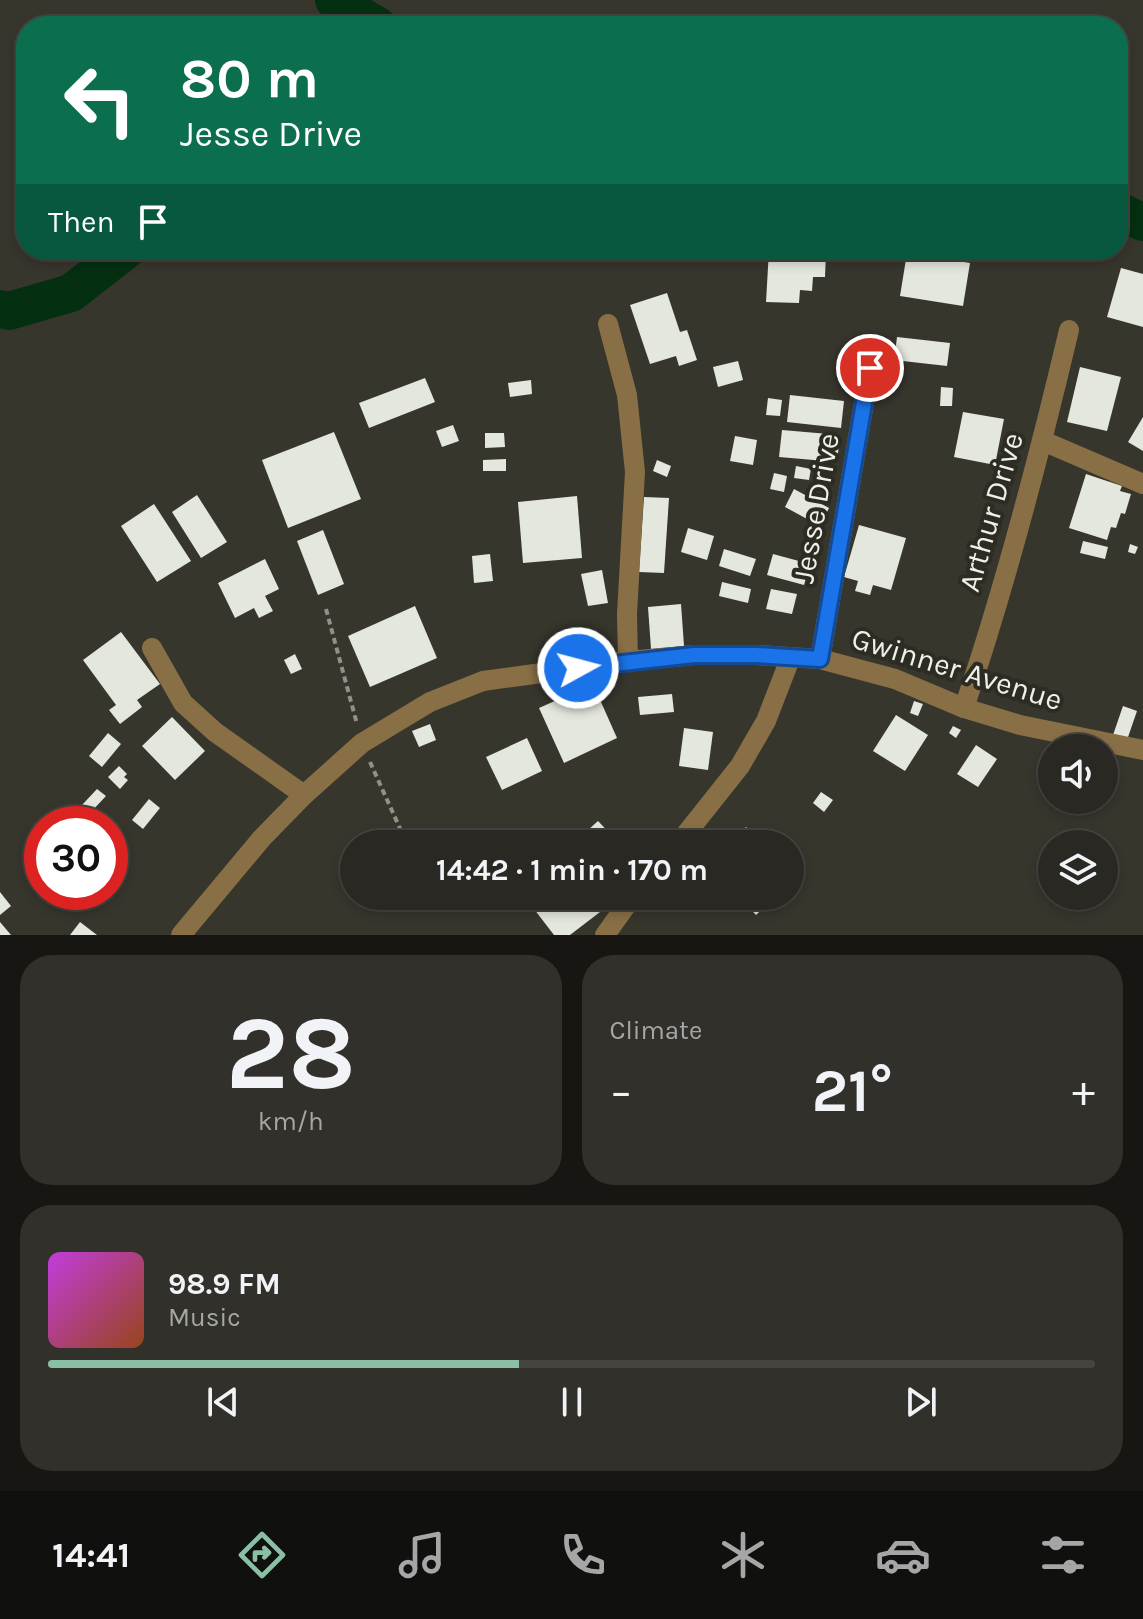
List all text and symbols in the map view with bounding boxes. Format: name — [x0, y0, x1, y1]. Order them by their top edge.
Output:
text: 80 m — [180, 46, 319, 111]
icon: left — [48, 48, 152, 152]
text: Jesse Drive — [180, 113, 362, 155]
icon: arrive — [131, 200, 175, 244]
text: Then — [48, 204, 115, 240]
pin — [836, 334, 904, 402]
icon: arrive — [848, 346, 892, 390]
street label: Arthur Drive — [951, 428, 1031, 596]
street label: Jesse Drive — [785, 430, 847, 586]
street label: Gwinner Avenue — [847, 620, 1067, 718]
position arrow — [536, 626, 620, 710]
map controls — [1038, 734, 1118, 910]
button: sound — [1038, 734, 1118, 814]
speed limit sign: 30 — [24, 806, 128, 910]
button: layers — [1038, 830, 1118, 910]
text: 14:42 · 1 min · 170 m — [436, 852, 708, 888]
text: 28 — [226, 993, 356, 1114]
text: Climate — [610, 1015, 702, 1046]
text: 21° — [812, 1056, 893, 1126]
text: − — [610, 1066, 633, 1117]
text: + — [1072, 1066, 1095, 1117]
text: km/h — [258, 1106, 324, 1137]
text: 98.9 FM — [168, 1266, 281, 1302]
text: Music — [168, 1302, 241, 1333]
icon: previous — [201, 1380, 245, 1424]
icon: pause — [550, 1380, 594, 1424]
icon: next — [899, 1380, 943, 1424]
icon: directions — [234, 1527, 290, 1583]
icon: music — [394, 1527, 450, 1583]
icon: phone — [555, 1527, 611, 1583]
icon: climate — [715, 1527, 771, 1583]
icon: car — [875, 1527, 931, 1583]
icon: filters — [1035, 1527, 1091, 1583]
text: 14:41 — [52, 1534, 130, 1576]

